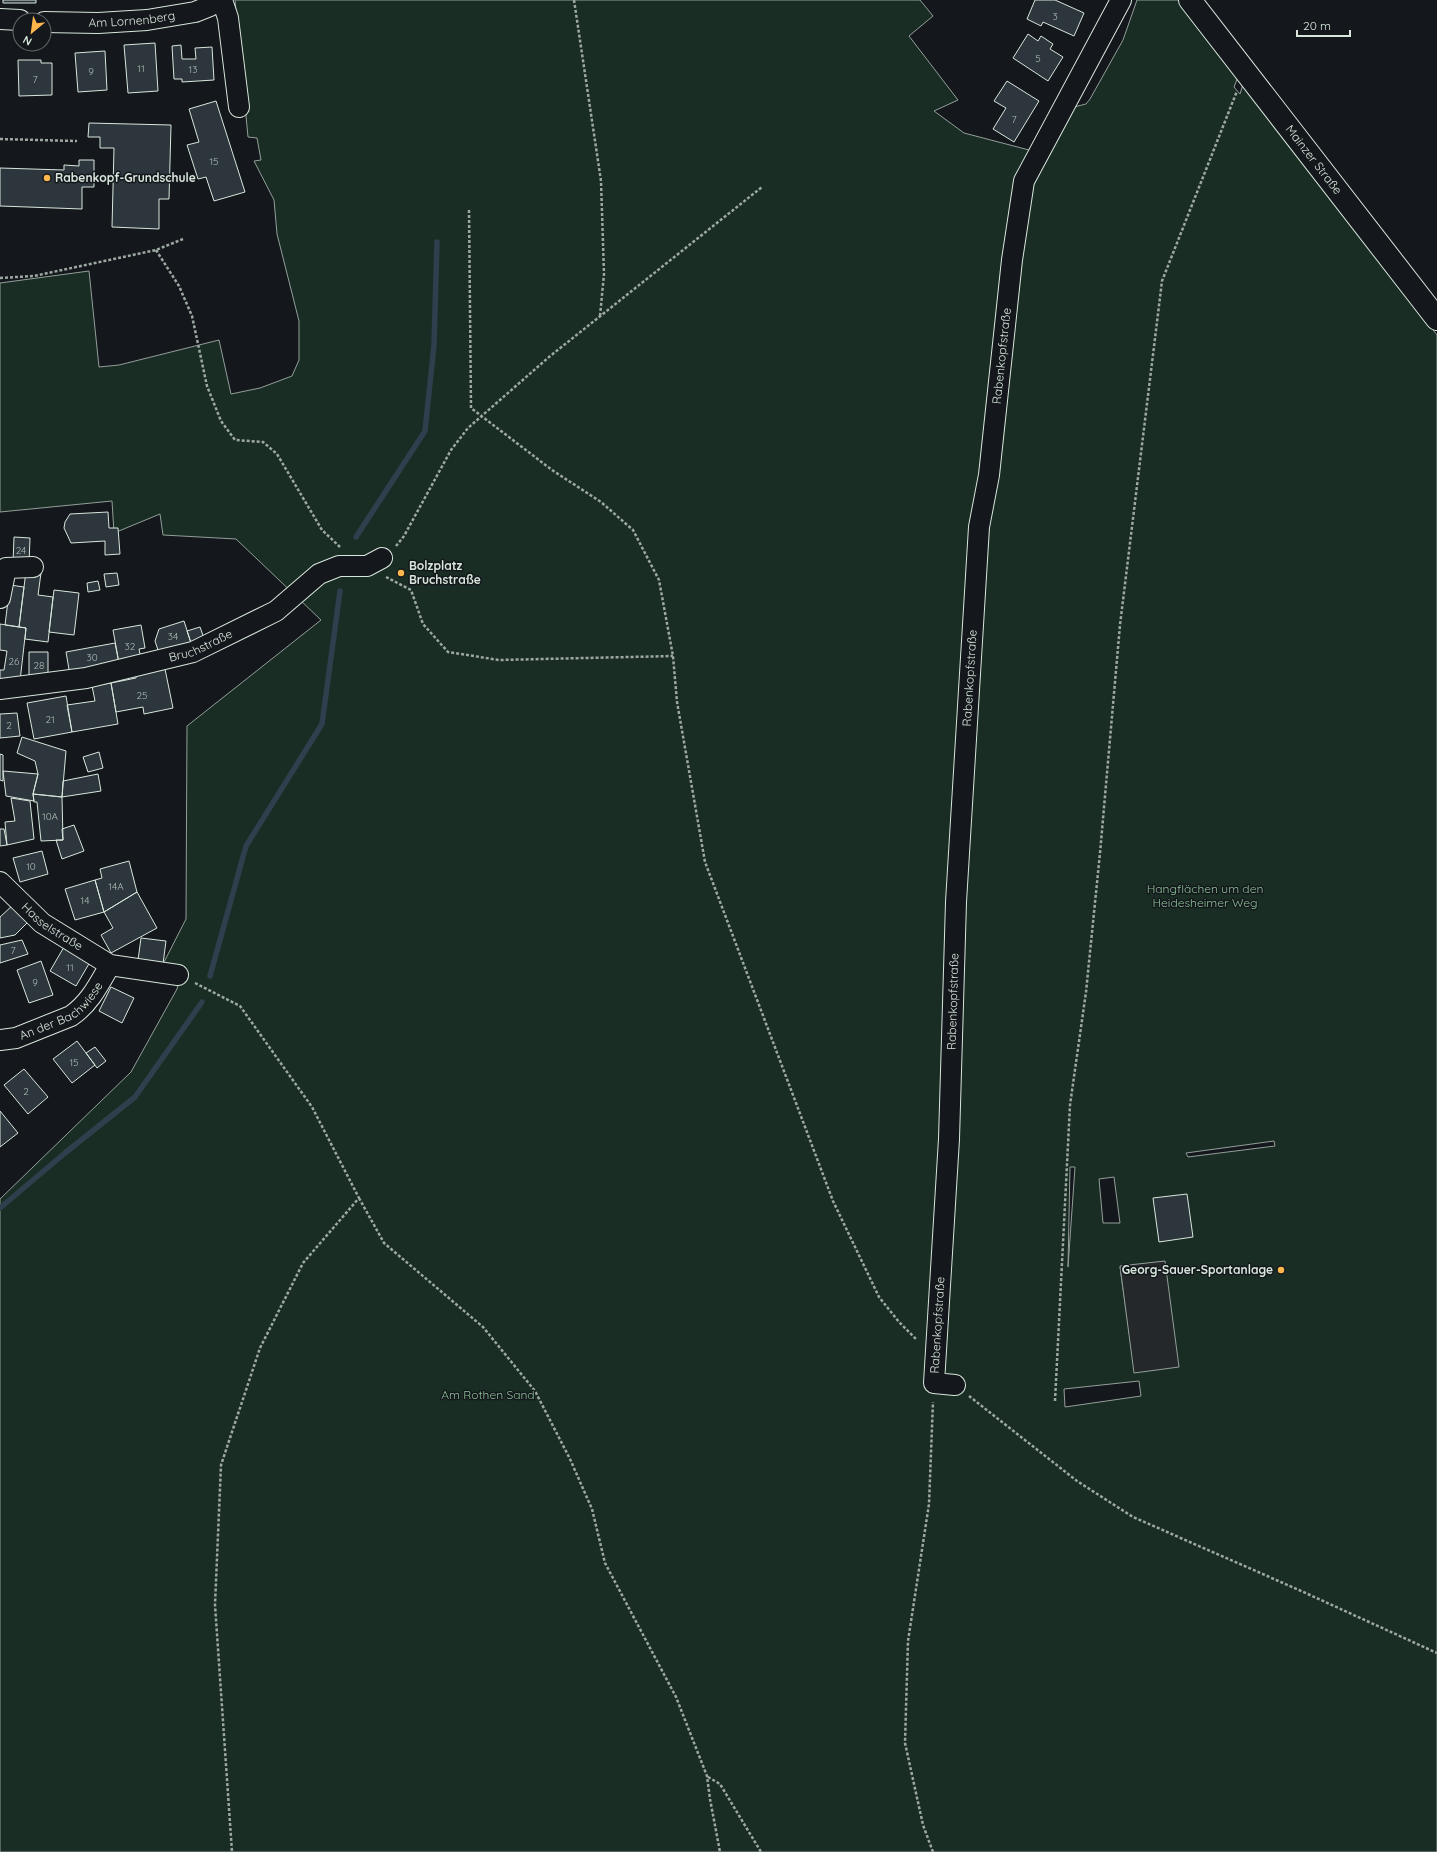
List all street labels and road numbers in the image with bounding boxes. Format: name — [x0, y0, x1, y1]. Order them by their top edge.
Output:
street label: Am Lornenberg — [88, 7, 176, 30]
street label: Mainzer Straße — [1283, 122, 1346, 197]
street label: Rabenkopfstraße — [989, 307, 1014, 405]
street label: Bruchstraße — [167, 626, 235, 665]
street label: Rabenkopfstraße — [959, 629, 980, 727]
street label: Hasselstraße — [19, 899, 86, 953]
street label: Rabenkopfstraße — [944, 953, 961, 1050]
street label: An der Bachwiese — [17, 979, 106, 1043]
street label: Rabenkopfstraße — [927, 1276, 948, 1374]

